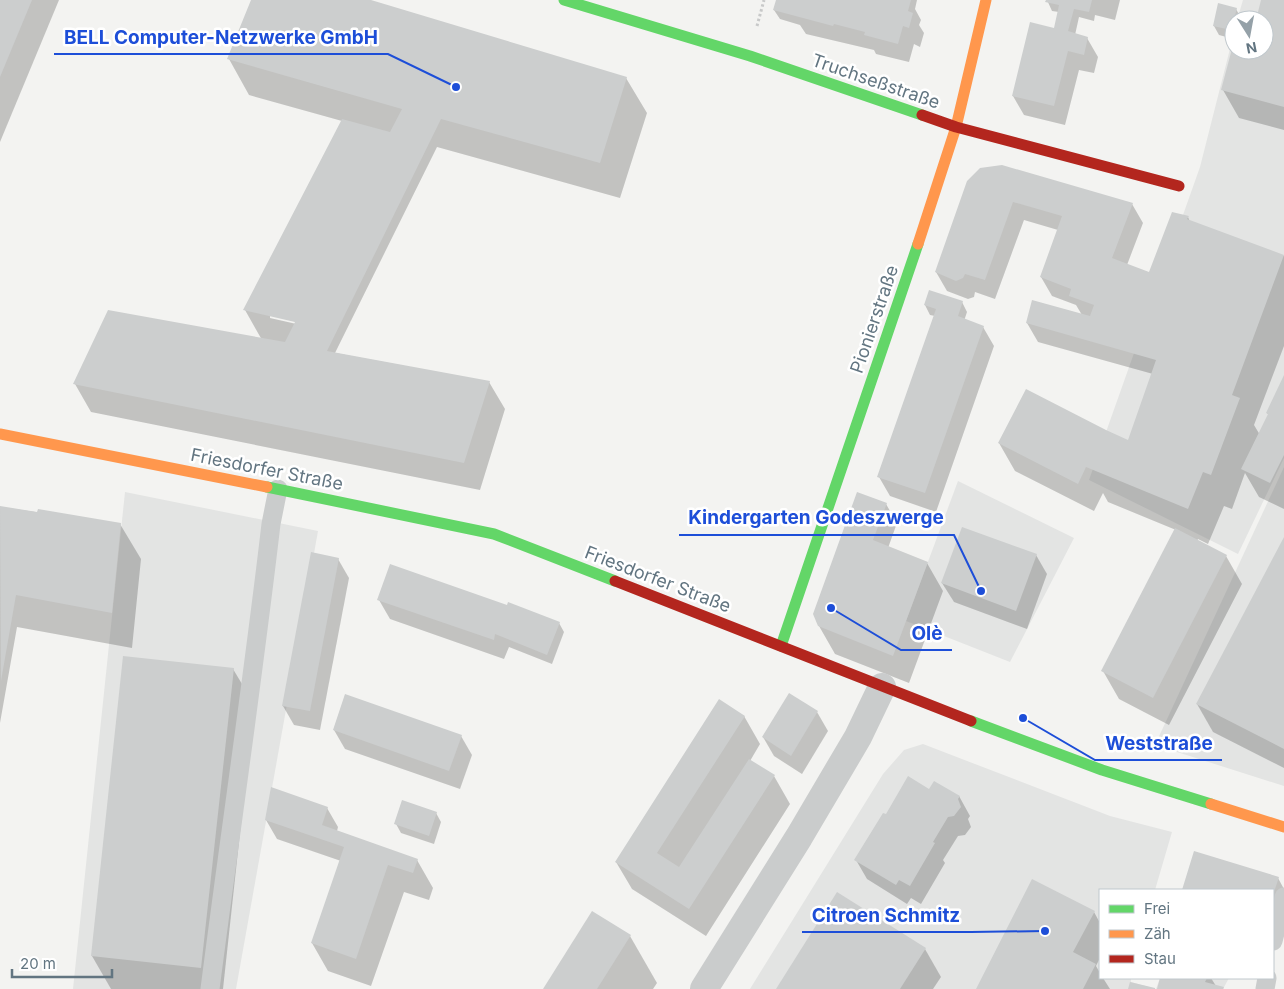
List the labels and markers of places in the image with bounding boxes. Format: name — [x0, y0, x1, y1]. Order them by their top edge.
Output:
callout: BELL Computer-Netzwerke GmbH — [54, 20, 388, 54]
callout: Kindergarten Godeszwerge — [679, 501, 954, 535]
callout: Olè — [901, 616, 952, 650]
callout: Weststraße — [1095, 726, 1222, 760]
callout: Citroen Schmitz — [802, 898, 971, 932]

